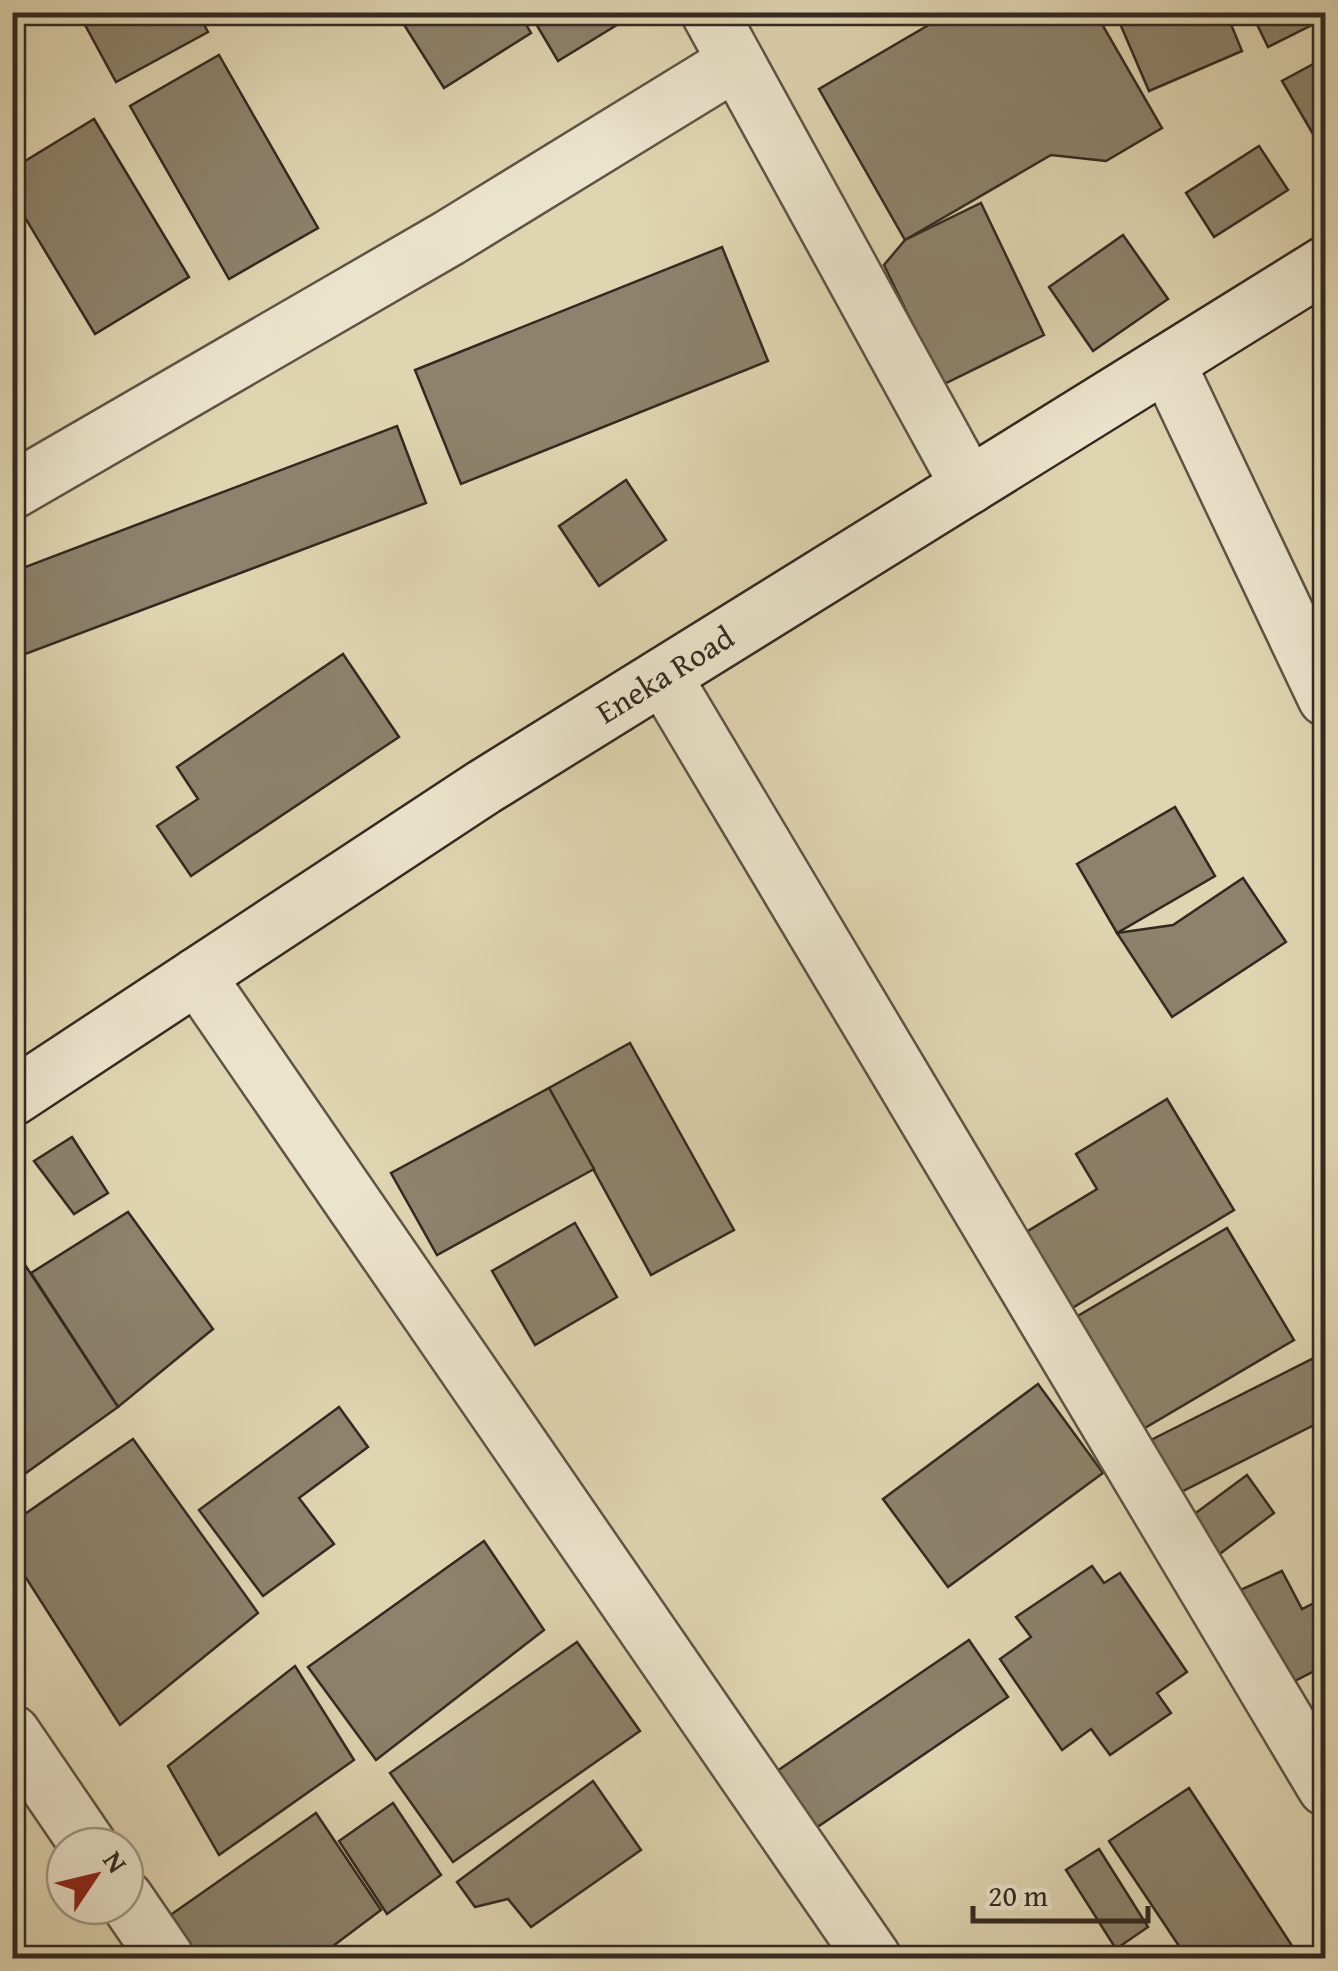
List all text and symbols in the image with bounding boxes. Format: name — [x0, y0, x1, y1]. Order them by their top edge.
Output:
street label: Eneka Road — [586, 614, 743, 735]
north arrow — [45, 1826, 145, 1926]
text: N — [94, 1842, 138, 1881]
scale bar — [973, 1861, 1148, 1923]
text: 20 m — [988, 1873, 1048, 1917]

